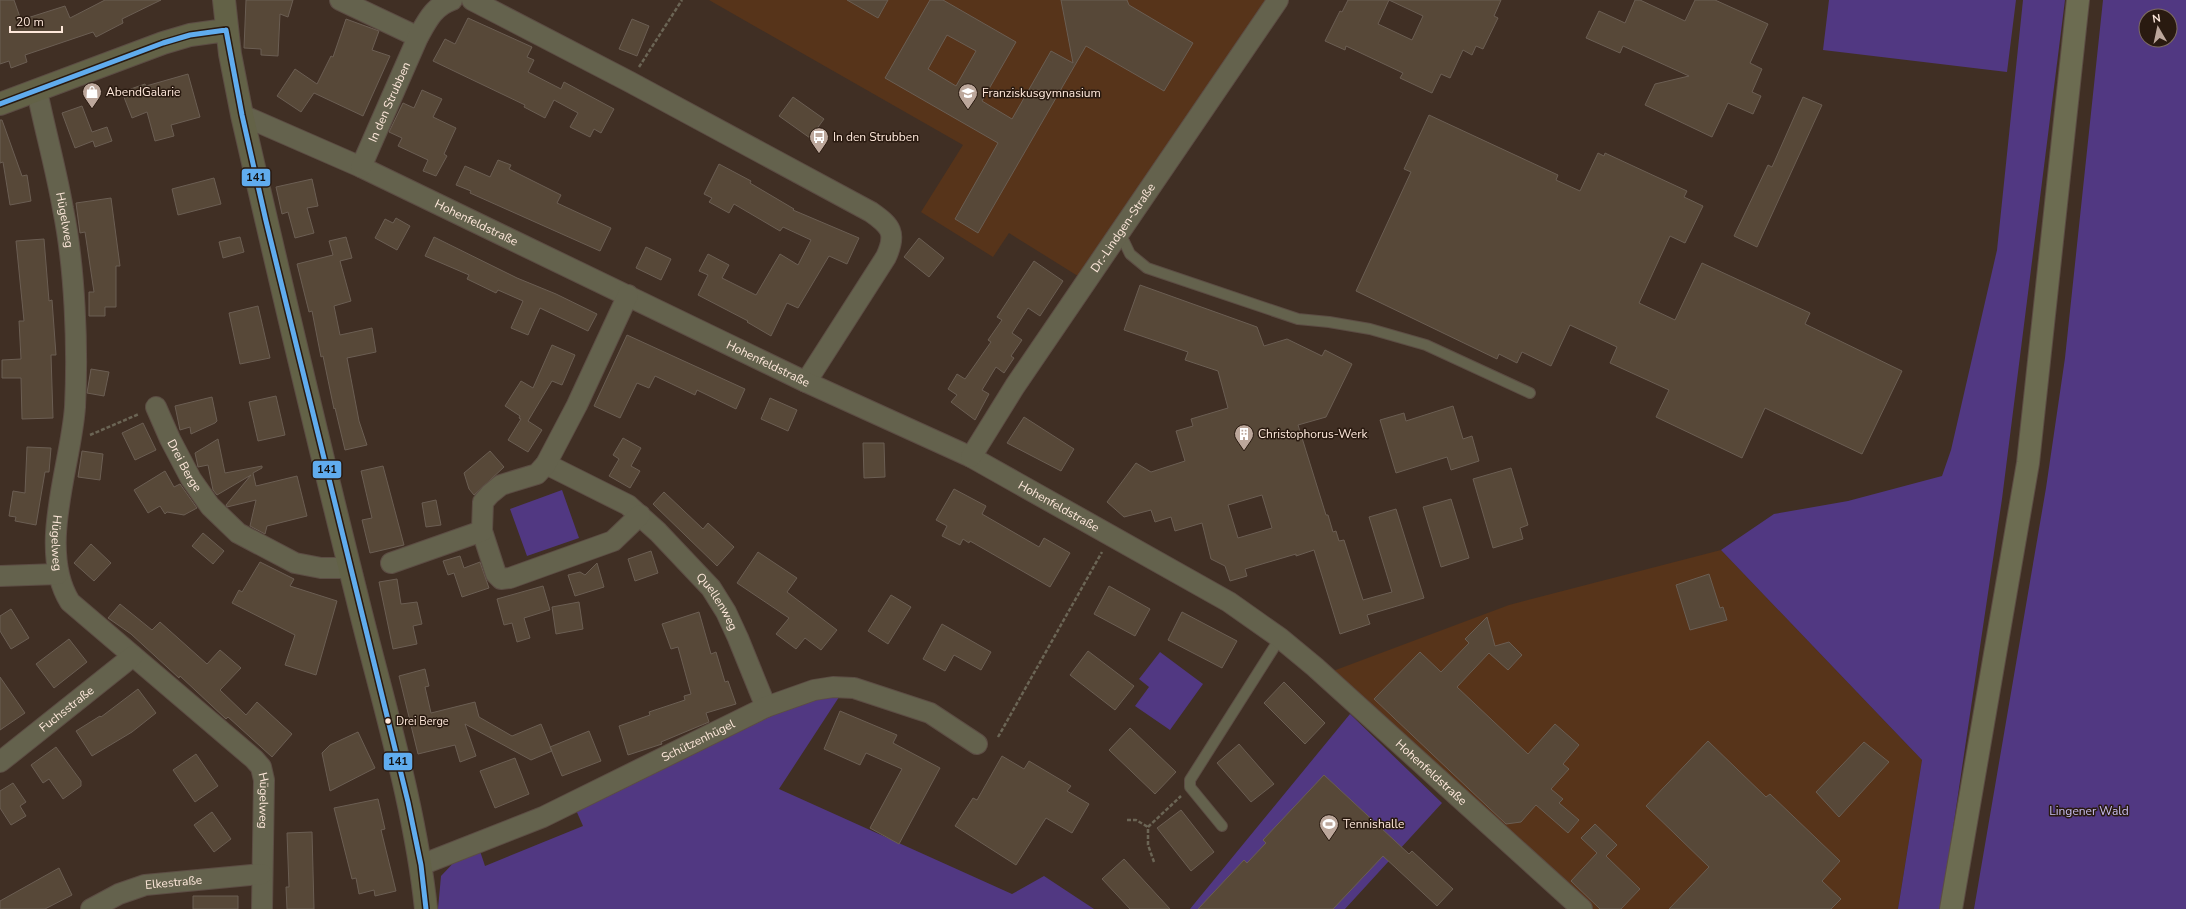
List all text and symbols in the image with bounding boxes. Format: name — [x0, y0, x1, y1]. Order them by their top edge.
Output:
scale bar — [10, 8, 62, 34]
north arrow — [2138, 8, 2178, 48]
text: N — [2151, 11, 2162, 27]
text: 20 m — [16, 14, 44, 30]
street label: In den Strubben — [365, 59, 414, 145]
shop icon: AbendGalarie — [81, 81, 103, 109]
school or university icon: Franziskusgymnasium — [957, 82, 979, 110]
place label: AbendGalarie — [106, 84, 180, 100]
place label: Franziskusgymnasium — [982, 85, 1101, 101]
bus stop icon: In den Strubben — [808, 126, 830, 154]
place label: In den Strubben — [833, 129, 919, 145]
line badge: 141 — [241, 168, 271, 187]
text: 141 — [246, 170, 266, 185]
street label: Dr.-Lindgen-Straße — [1087, 180, 1159, 275]
street label: Hügelweg — [52, 191, 77, 249]
street label: Hohenfeldstraße — [432, 196, 521, 250]
street label: Hohenfeldstraße — [724, 337, 812, 391]
building icon: Christophorus-Werk — [1233, 423, 1255, 451]
place label: Christophorus-Werk — [1258, 426, 1368, 442]
street label: Drei Berge — [164, 436, 205, 495]
line badge: 141 — [312, 460, 342, 479]
text: 141 — [317, 462, 337, 477]
street label: Hohenfeldstraße — [1015, 477, 1102, 536]
street label: Hügelweg — [48, 514, 66, 572]
street label: Quellenweg — [693, 569, 741, 633]
street label: Fuchsstraße — [36, 682, 97, 736]
place label: Drei Berge — [396, 714, 449, 729]
street label: Schützenhügel — [659, 715, 738, 765]
marker: Drei Berge — [383, 716, 393, 726]
street label: Hohenfeldstraße — [1392, 736, 1470, 809]
line badge: 141 — [383, 752, 413, 771]
text: 141 — [388, 754, 408, 769]
street label: Hügelweg — [255, 771, 272, 829]
park label: Lingener Wald — [2049, 803, 2129, 819]
sports icon: Tennishalle — [1318, 813, 1340, 841]
place label: Tennishalle — [1343, 816, 1404, 832]
street label: Elkestraße — [144, 872, 203, 893]

